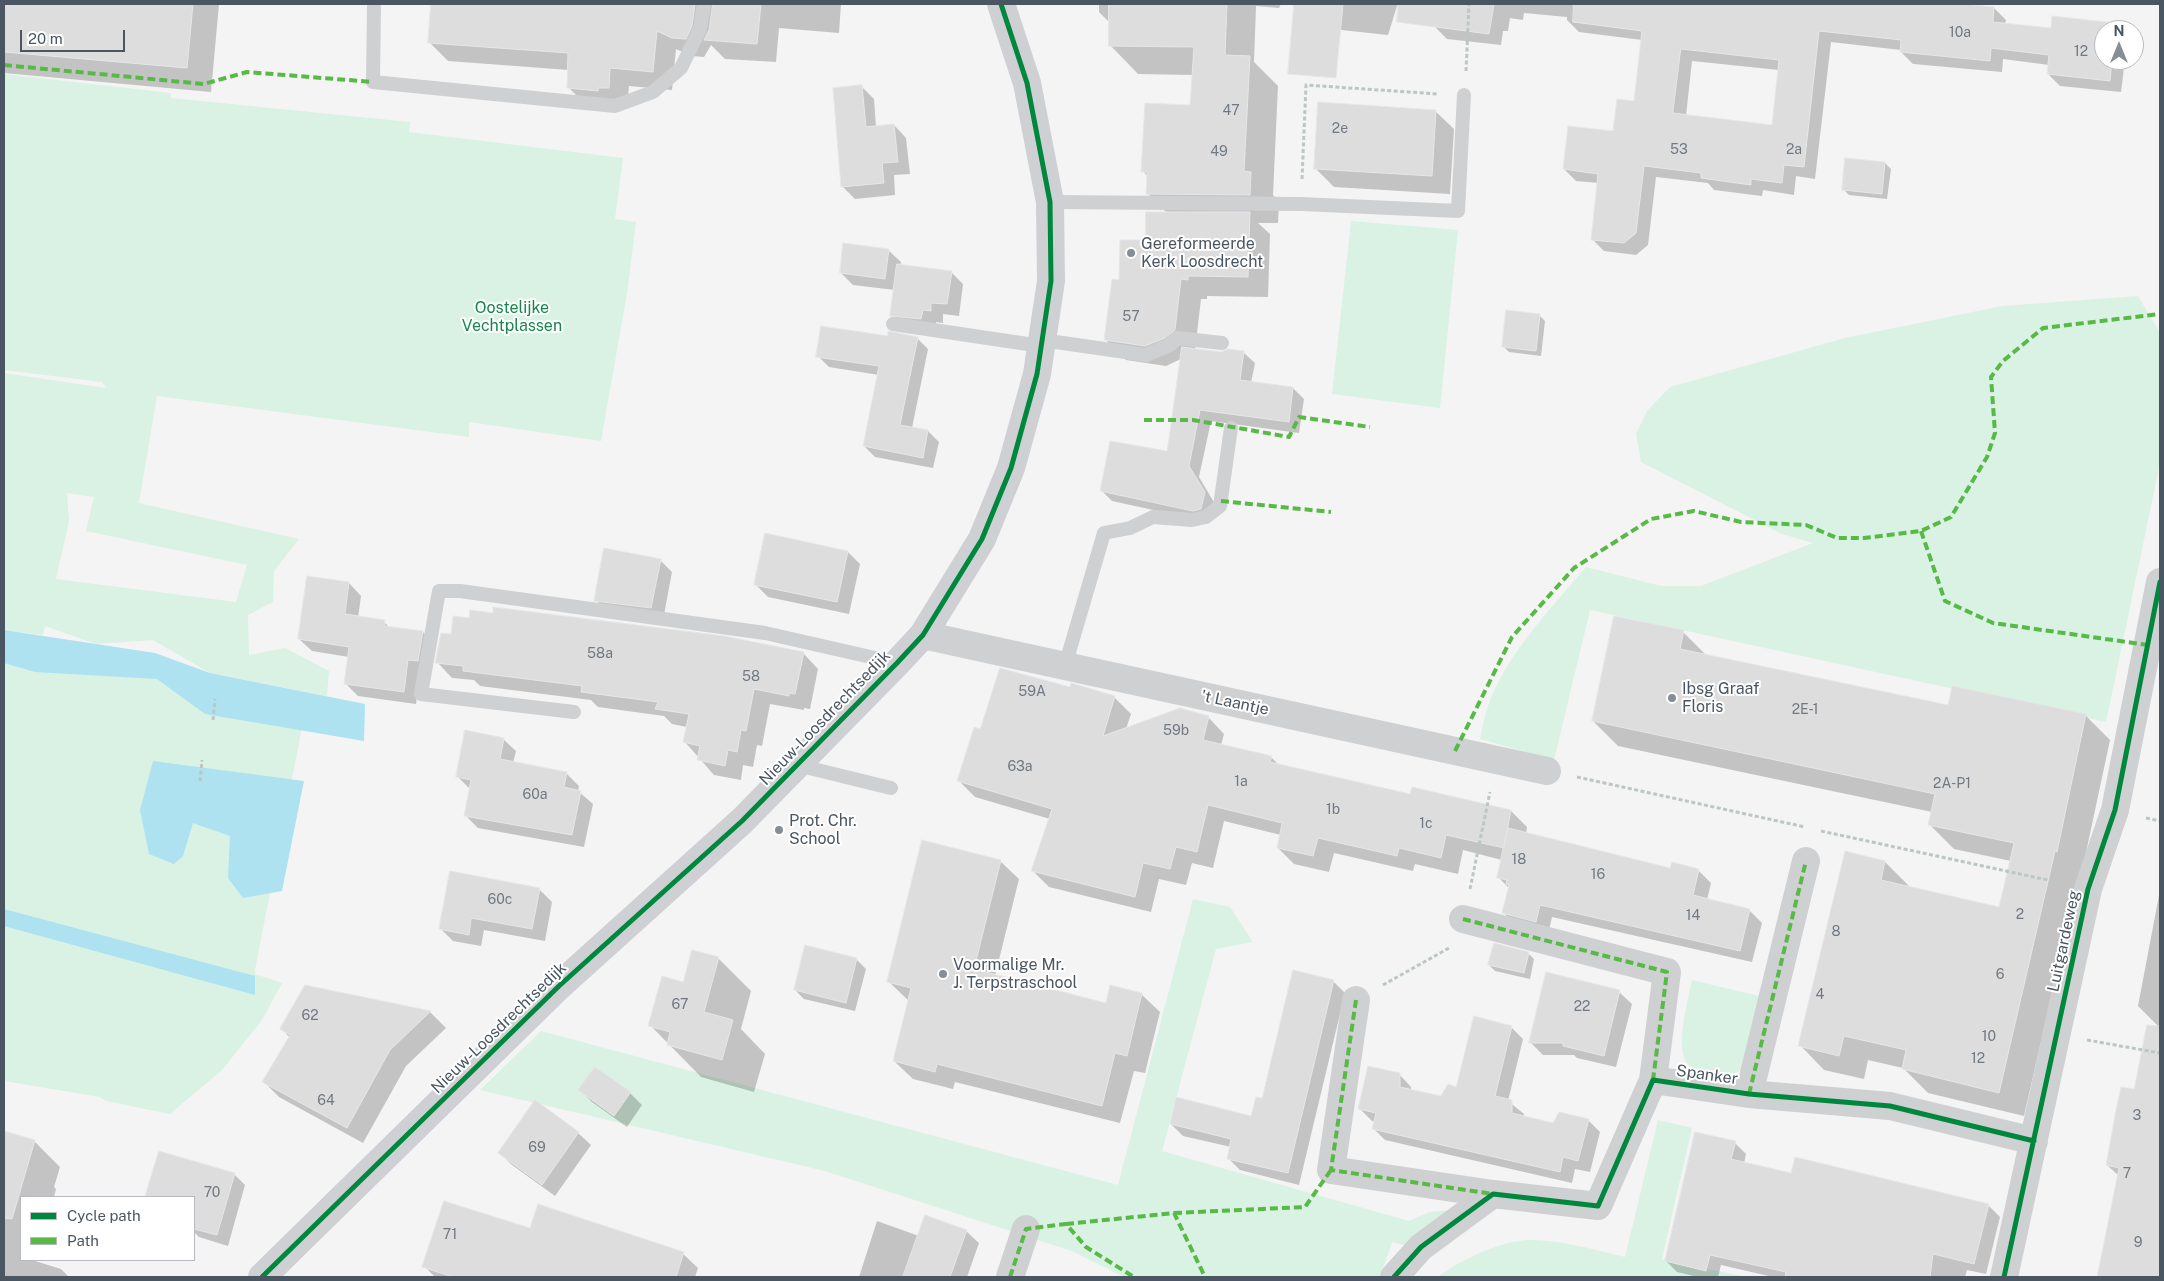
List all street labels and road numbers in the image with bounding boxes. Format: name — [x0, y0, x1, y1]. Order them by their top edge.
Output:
street label: Nieuw-Loosdrechtsedijk — [755, 646, 895, 790]
street label: 't Laantje — [1199, 686, 1271, 720]
street label: Luitgardeweg — [2044, 888, 2084, 994]
street label: Nieuw-Loosdrechtsedijk — [427, 958, 571, 1098]
street label: Spanker — [1675, 1061, 1739, 1089]

